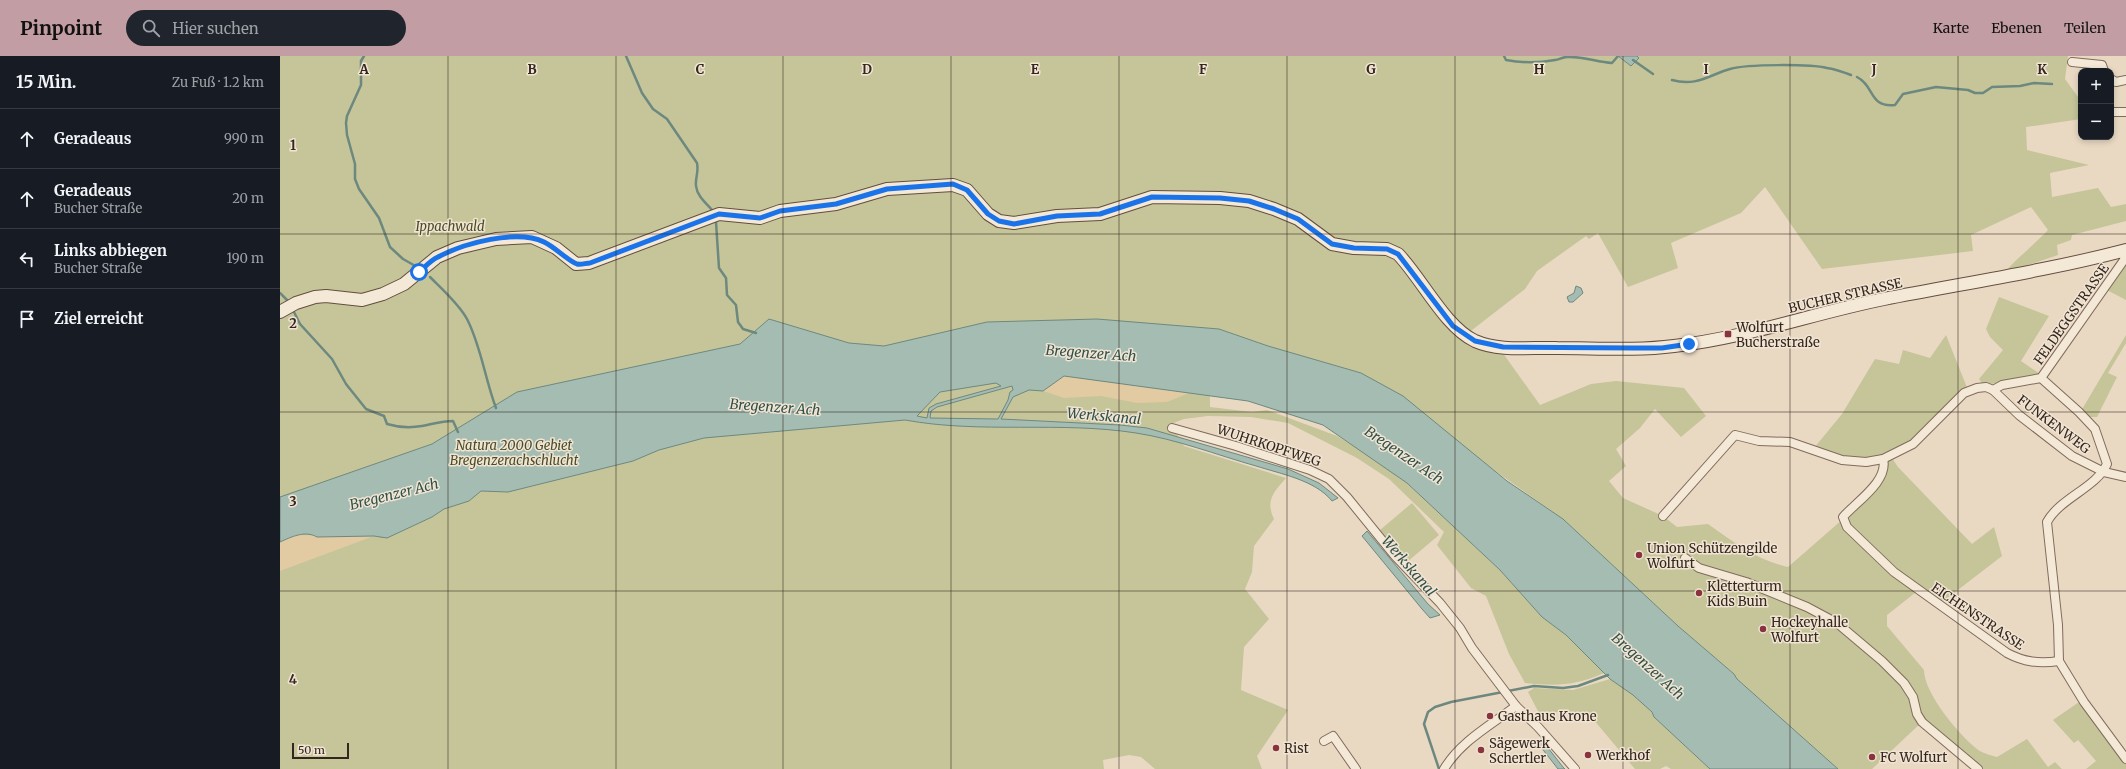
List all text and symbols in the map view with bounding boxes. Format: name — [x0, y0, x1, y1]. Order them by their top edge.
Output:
search box — [126, 10, 406, 46]
text: Pinpoint — [20, 16, 102, 40]
icon: search — [140, 17, 162, 39]
text: Hier suchen — [172, 19, 259, 38]
text: Karte — [1933, 19, 1969, 37]
text: Ebenen — [1991, 19, 2042, 37]
text: Teilen — [2064, 19, 2106, 37]
text: A — [358, 61, 369, 78]
text: B — [527, 61, 537, 78]
text: C — [696, 61, 705, 78]
text: D — [862, 61, 872, 78]
text: E — [1031, 61, 1040, 78]
text: F — [1199, 61, 1207, 78]
text: G — [1366, 61, 1376, 78]
text: H — [1534, 61, 1545, 78]
text: I — [1703, 61, 1709, 78]
text: J — [1870, 61, 1877, 78]
text: K — [2037, 61, 2047, 78]
map controls — [2078, 68, 2114, 140]
button: + — [2078, 68, 2114, 104]
text: 15 Min. — [16, 71, 76, 93]
text: Zu Fuß · 1.2 km — [172, 74, 264, 91]
button: − — [2078, 104, 2114, 140]
icon: ahead — [16, 128, 38, 150]
text: Geradeaus — [54, 129, 131, 148]
text: 990 m — [224, 130, 264, 147]
text: 1 — [290, 137, 296, 154]
text: Geradeaus — [54, 181, 131, 200]
icon: ahead — [16, 188, 38, 210]
text: 20 m — [232, 190, 264, 207]
text: Bucher Straße — [54, 200, 142, 217]
park label: Ippachwald — [415, 218, 485, 235]
text: Links abbiegen — [54, 241, 167, 260]
icon: left — [16, 248, 38, 270]
text: 190 m — [227, 250, 264, 267]
text: Bucher Straße — [54, 260, 142, 277]
street label: FELDEGGSTRASSE — [2030, 260, 2113, 368]
route start — [410, 263, 428, 281]
street label: BUCHER STRASSE — [1787, 274, 1904, 317]
icon: arrive — [16, 308, 38, 330]
text: Ziel erreicht — [54, 309, 144, 328]
text: 2 — [289, 315, 297, 332]
place label: Wolfurt Bucherstraße — [1735, 319, 1820, 351]
marker: Wolfurt Bucherstraße — [1723, 329, 1733, 339]
route end — [1680, 335, 1698, 353]
water label: Bregenzer Ach — [1045, 341, 1137, 365]
street label: FUNKENWEG — [2014, 391, 2094, 458]
water label: Bregenzer Ach — [729, 395, 821, 419]
water label: Werkskanal — [1066, 404, 1142, 428]
street label: WUHRKOPFWEG — [1214, 420, 1323, 470]
water label: Bregenzer Ach — [1361, 422, 1447, 488]
park label: Natura 2000 Gebiet Bregenzerachschlucht — [450, 437, 579, 469]
water label: Bregenzer Ach — [348, 474, 440, 514]
text: 3 — [289, 493, 297, 510]
water label: Werkskanal — [1378, 532, 1440, 600]
place label: Union Schützengilde Wolfurt — [1646, 540, 1777, 572]
marker: Union Schützengilde Wolfurt — [1634, 550, 1644, 560]
place label: Kletterturm Kids Buin — [1707, 578, 1782, 610]
street label: EICHENSTRASSE — [1928, 579, 2028, 654]
marker: Kletterturm Kids Buin — [1694, 588, 1704, 598]
place label: Hockeyhalle Wolfurt — [1770, 614, 1848, 646]
marker: Hockeyhalle Wolfurt — [1758, 624, 1768, 634]
water label: Bregenzer Ach — [1608, 629, 1688, 703]
text: 4 — [289, 671, 298, 688]
place label: Gasthaus Krone — [1498, 708, 1597, 725]
marker: Gasthaus Krone — [1485, 711, 1495, 721]
place label: Sägewerk Schertler — [1489, 735, 1551, 767]
place label: Rist — [1284, 740, 1309, 757]
scale bar — [292, 741, 349, 760]
text: 50 m — [298, 743, 325, 757]
marker: Rist — [1271, 743, 1281, 753]
marker: Sägewerk Schertler — [1476, 745, 1486, 755]
place label: Werkhof — [1595, 747, 1651, 764]
place label: FC Wolfurt — [1880, 749, 1947, 766]
marker: Werkhof — [1583, 750, 1593, 760]
marker: FC Wolfurt — [1867, 752, 1877, 762]

